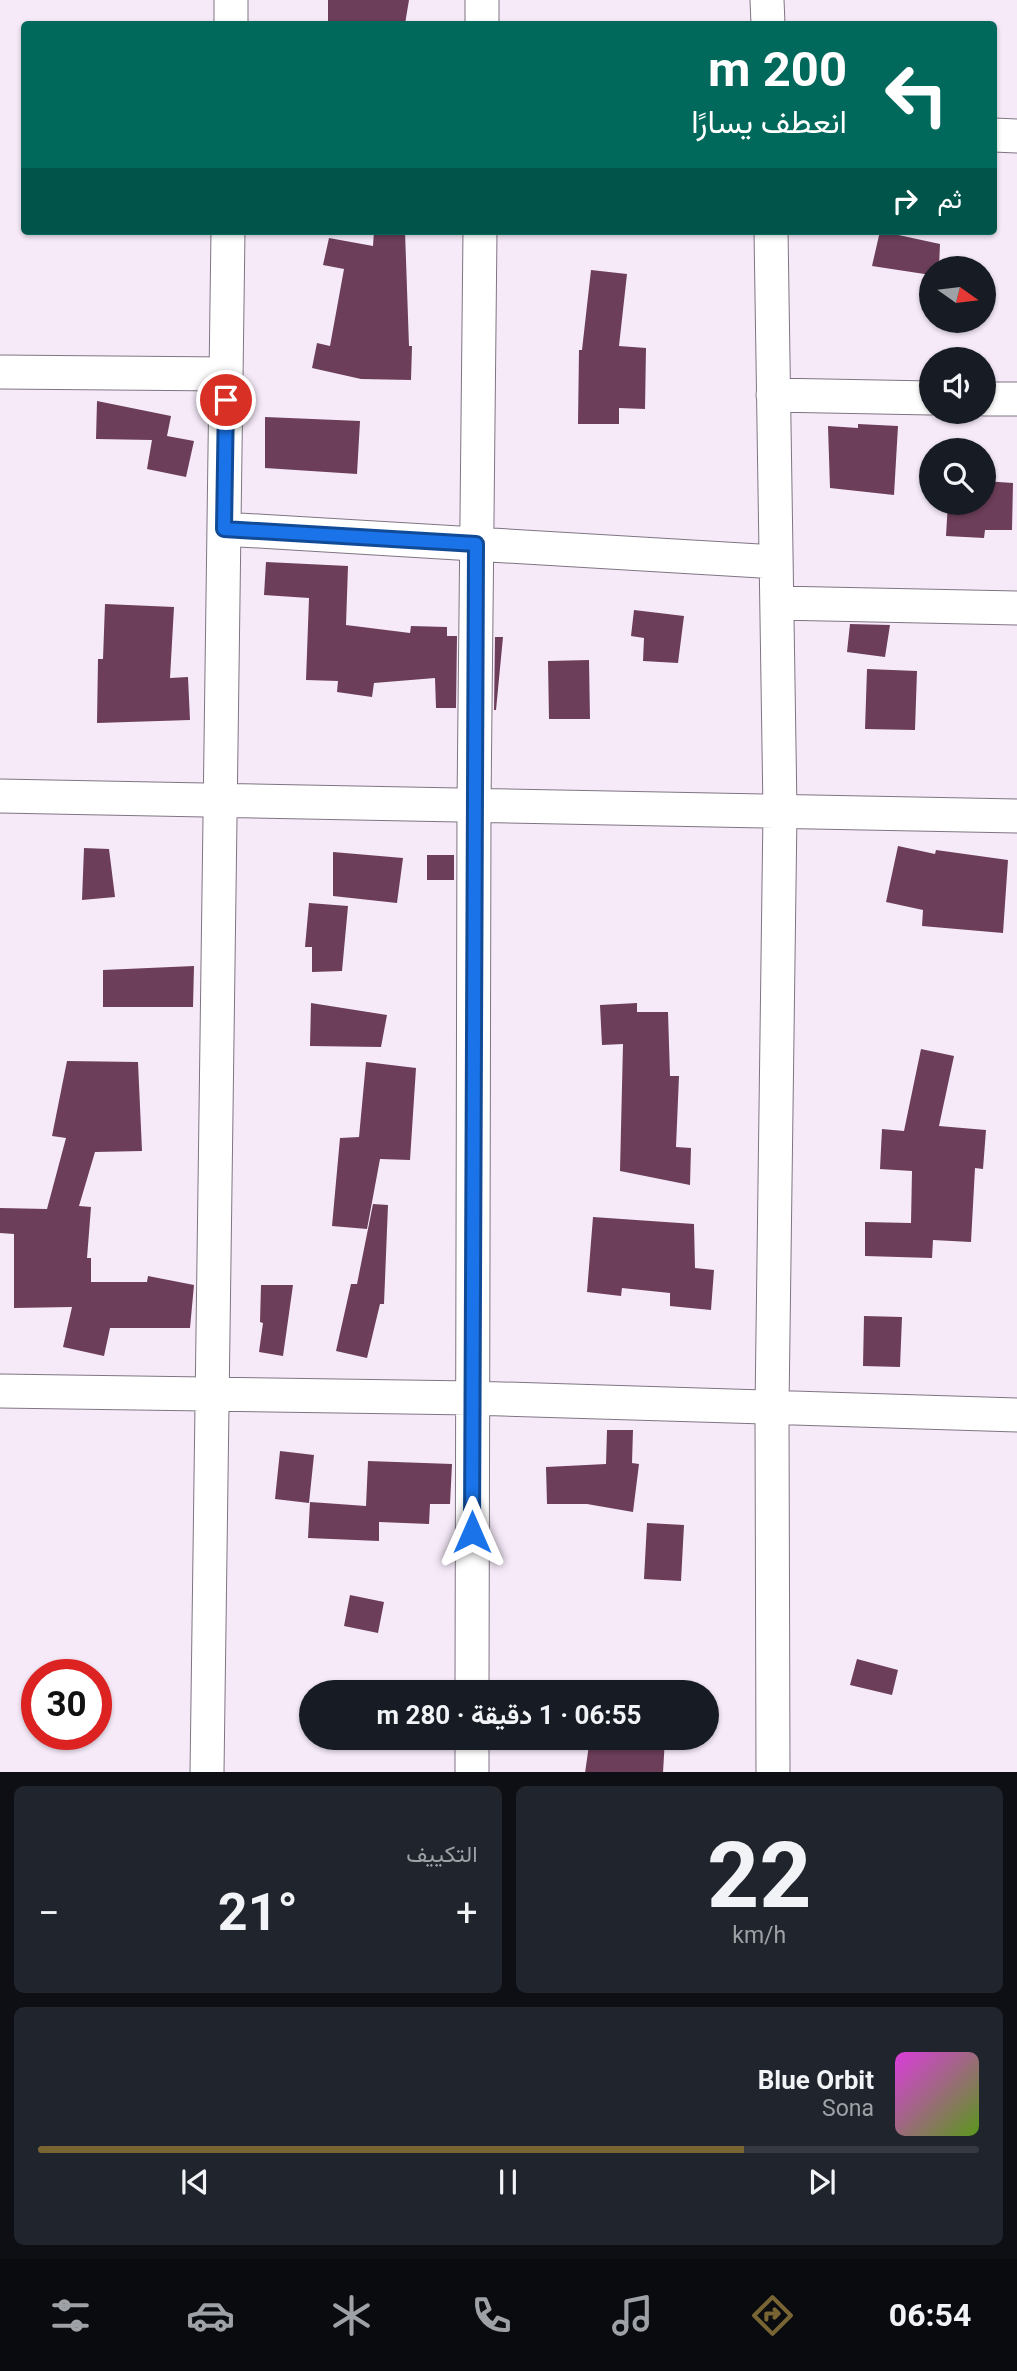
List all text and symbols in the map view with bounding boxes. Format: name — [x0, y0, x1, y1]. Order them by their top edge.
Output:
text: 200 m — [708, 41, 847, 98]
icon: left — [871, 49, 962, 140]
text: انعطف يسارًا — [691, 103, 847, 141]
icon: right — [886, 182, 924, 220]
text: ثم — [938, 184, 962, 214]
north arrow — [919, 256, 996, 332]
map controls — [919, 256, 996, 515]
button: sound — [919, 347, 996, 424]
pin — [196, 370, 256, 430]
icon: arrive — [207, 381, 245, 419]
button: search — [919, 438, 996, 515]
position arrow — [435, 1495, 509, 1569]
speed limit sign: 30 — [21, 1659, 112, 1750]
text: 06:55 · 1 دقيقة · 280 m — [376, 1700, 642, 1730]
text: 22 — [707, 1823, 811, 1929]
text: التكييف — [406, 1841, 478, 1868]
text: 21° — [218, 1882, 298, 1943]
text: − — [38, 1891, 60, 1935]
text: + — [456, 1891, 477, 1935]
text: km/h — [732, 1922, 786, 1949]
text: Blue Orbit — [758, 2065, 874, 2095]
text: Sona — [822, 2095, 874, 2122]
icon: previous — [176, 2163, 214, 2201]
icon: pause — [489, 2163, 527, 2201]
icon: next — [803, 2163, 841, 2201]
icon: filters — [46, 2291, 95, 2340]
icon: car — [186, 2291, 235, 2340]
icon: climate — [327, 2291, 376, 2340]
icon: phone — [467, 2291, 516, 2340]
icon: music — [608, 2291, 657, 2340]
icon: directions — [748, 2291, 797, 2340]
text: 06:54 — [889, 2296, 971, 2334]

